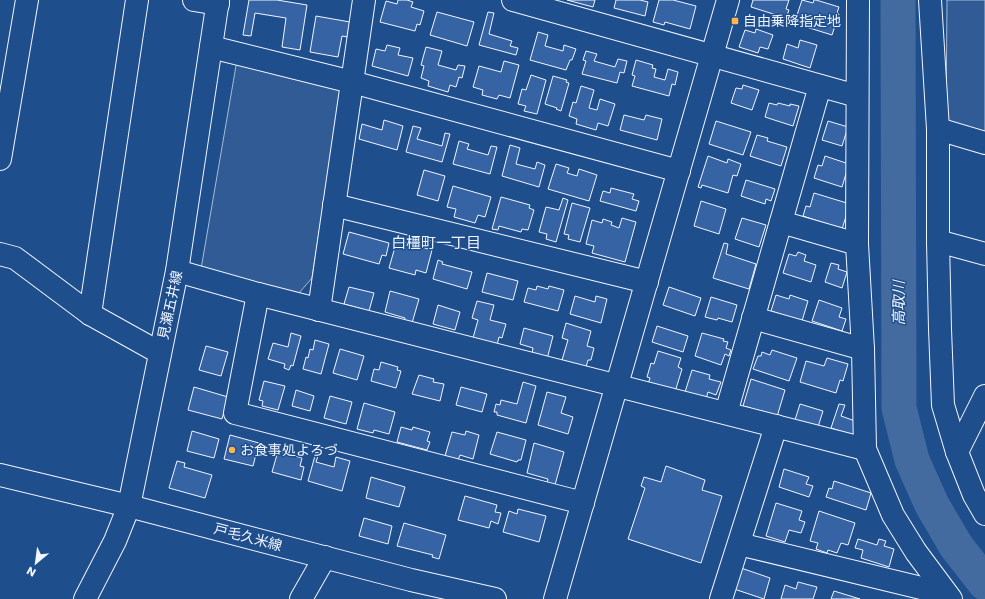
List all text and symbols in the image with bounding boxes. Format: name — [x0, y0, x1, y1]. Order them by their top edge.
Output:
place label: 自由乗降指定地 — [743, 11, 841, 31]
marker: 自由乗降指定地 — [730, 16, 740, 26]
district label: 白橿町一丁目 — [391, 232, 481, 253]
street label: 見瀬五井線 — [153, 269, 187, 341]
water label: 高取川 — [888, 279, 909, 326]
place label: お食事処よろづ — [240, 440, 338, 460]
marker: お食事処よろづ — [227, 445, 237, 455]
street label: 戸毛久米線 — [212, 518, 284, 556]
north arrow — [16, 543, 56, 583]
text: N — [24, 563, 39, 581]

